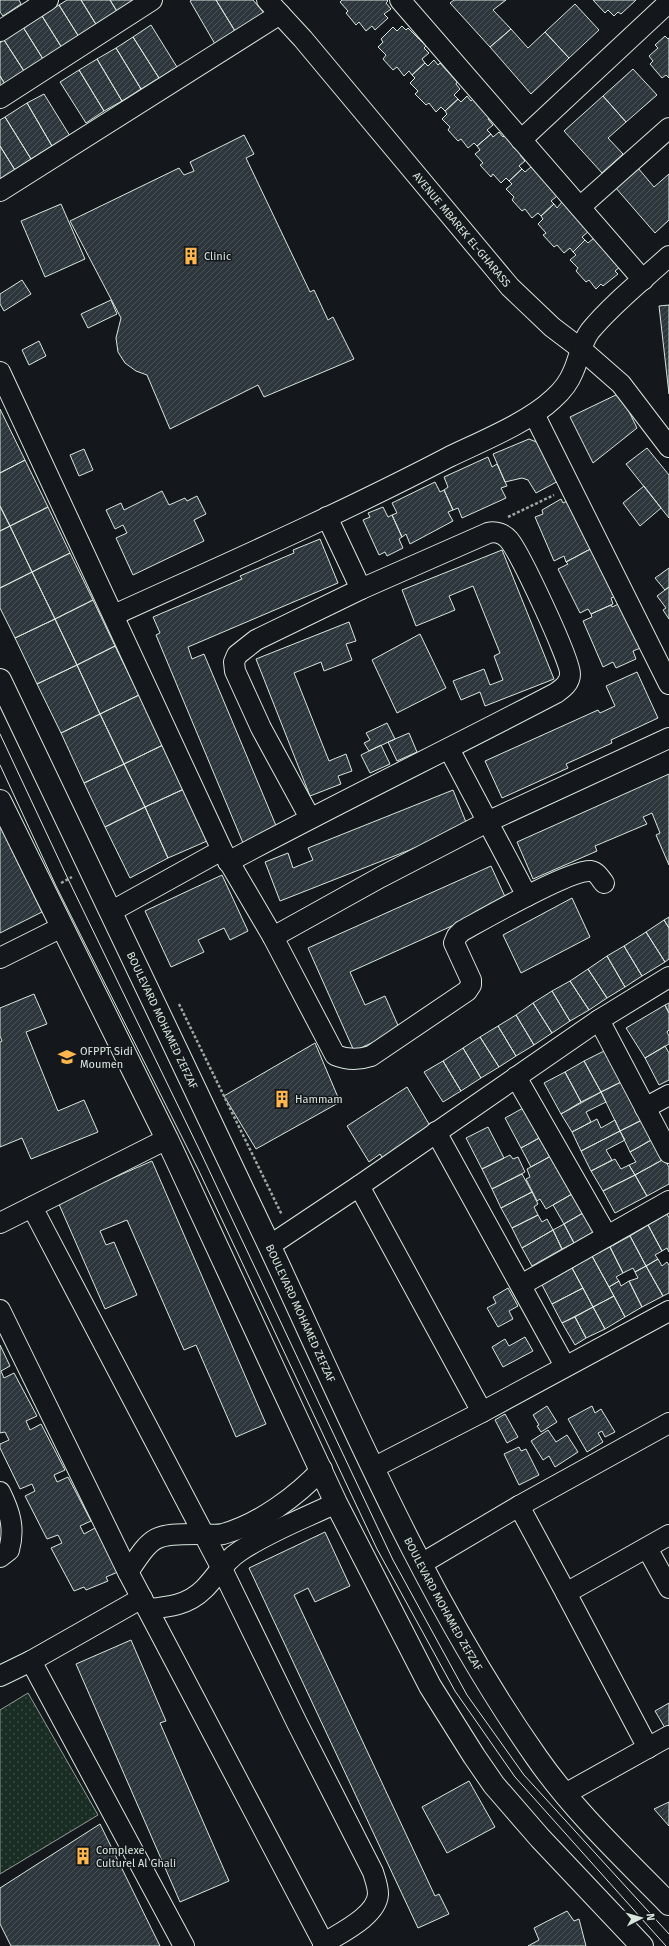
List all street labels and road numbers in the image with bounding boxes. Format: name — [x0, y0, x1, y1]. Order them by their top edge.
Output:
street label: AVENUE MBAREK EL-GHARASS — [410, 170, 513, 290]
street label: BOULEVARD MOHAMED ZEFZAF — [124, 950, 200, 1092]
street label: BOULEVARD MOHAMED ZEFZAF — [263, 1242, 338, 1385]
street label: BOULEVARD MOHAMED ZEFZAF — [401, 1535, 485, 1674]

